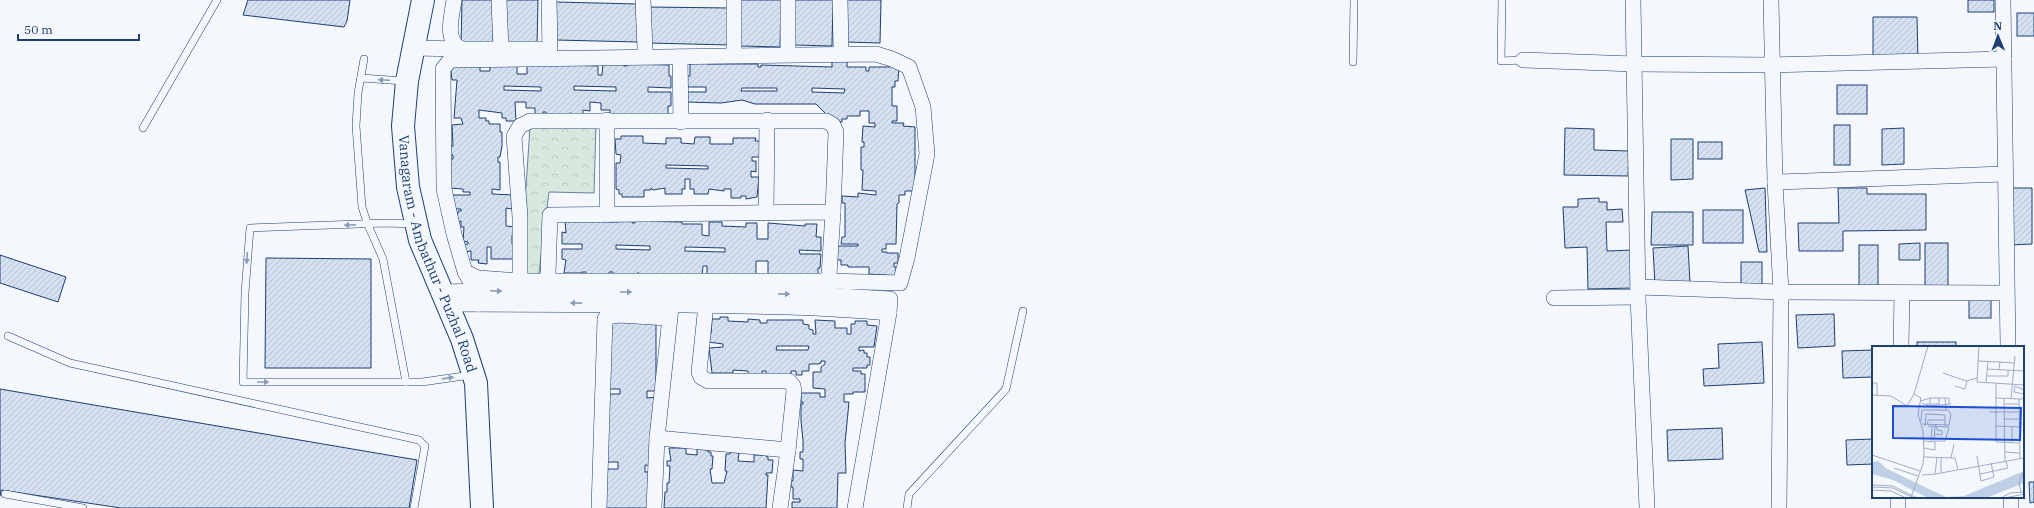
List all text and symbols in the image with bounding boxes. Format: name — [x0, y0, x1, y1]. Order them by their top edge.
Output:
scale bar — [18, 16, 139, 42]
north arrow — [1978, 16, 2018, 56]
text: N — [1993, 19, 2003, 33]
text: 50 m — [24, 22, 53, 37]
one-way arrow — [377, 77, 390, 83]
street label: Vanagaram - Ambathur - Puzhal Road — [395, 134, 481, 375]
one-way arrow — [344, 222, 356, 229]
one-way arrow — [244, 252, 251, 264]
one-way arrow — [490, 288, 502, 295]
one-way arrow — [620, 289, 633, 295]
one-way arrow — [778, 291, 791, 297]
one-way arrow — [569, 300, 582, 306]
inset map — [1872, 346, 2024, 498]
one-way arrow — [442, 375, 454, 381]
one-way arrow — [257, 379, 270, 385]

